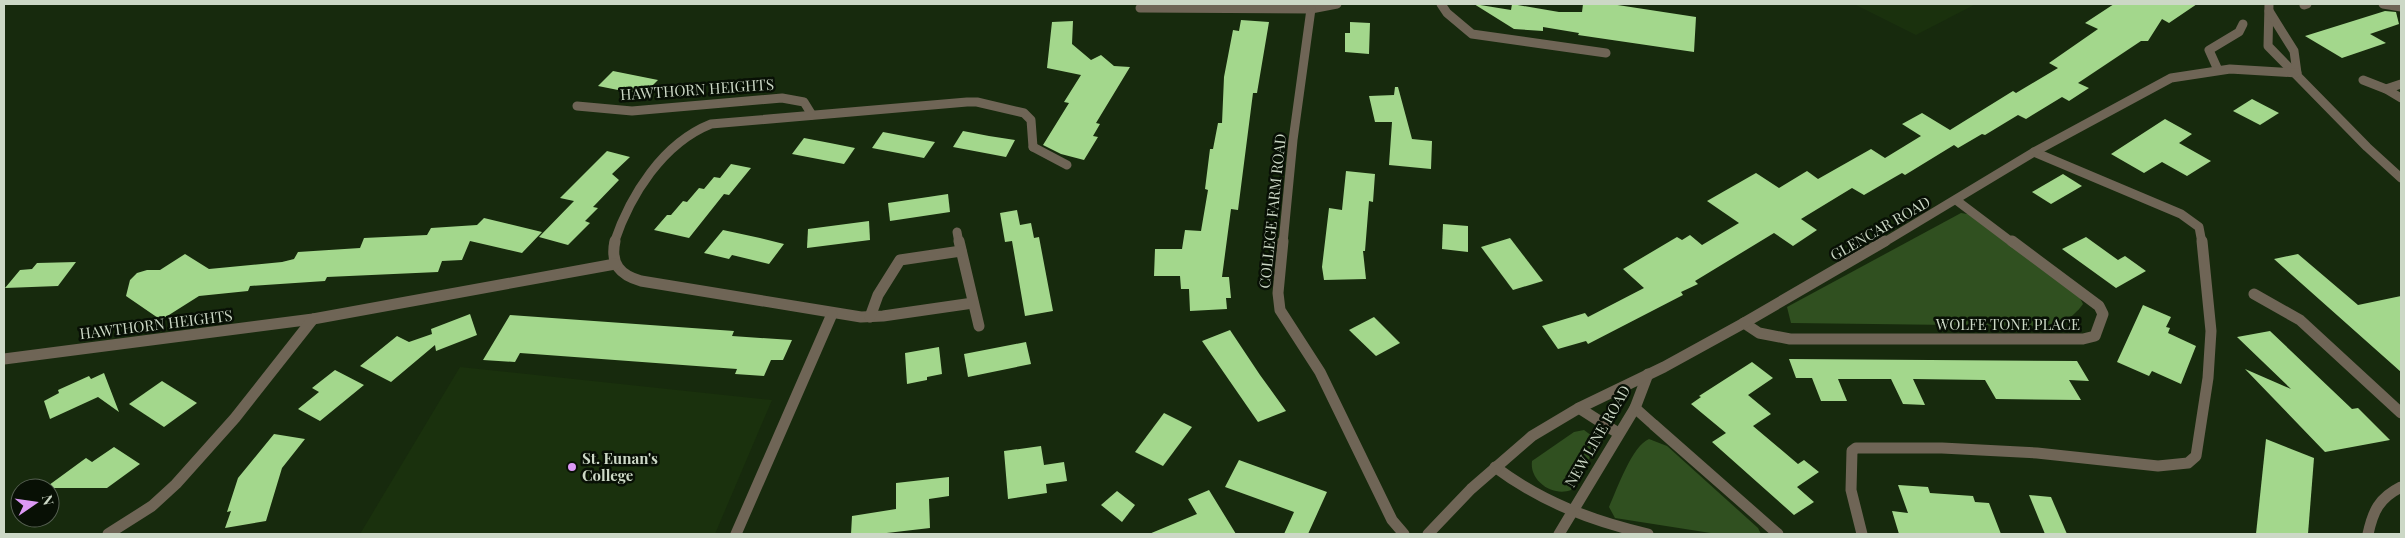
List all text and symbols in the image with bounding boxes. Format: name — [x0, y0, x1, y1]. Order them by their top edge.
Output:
street label: HAWTHORN HEIGHTS — [619, 74, 775, 104]
street label: COLLEGE FARM ROAD — [1254, 132, 1290, 289]
street label: GLENCAR ROAD — [1826, 191, 1934, 265]
street label: HAWTHORN HEIGHTS — [78, 305, 234, 343]
street label: WOLFE TONE PLACE — [1935, 314, 2080, 334]
street label: NEW LINE ROAD — [1560, 381, 1634, 491]
place label: St. Eunan's College — [582, 448, 658, 485]
marker: St. Eunan's College — [566, 461, 578, 473]
north arrow — [10, 478, 60, 528]
text: N — [38, 493, 59, 507]

